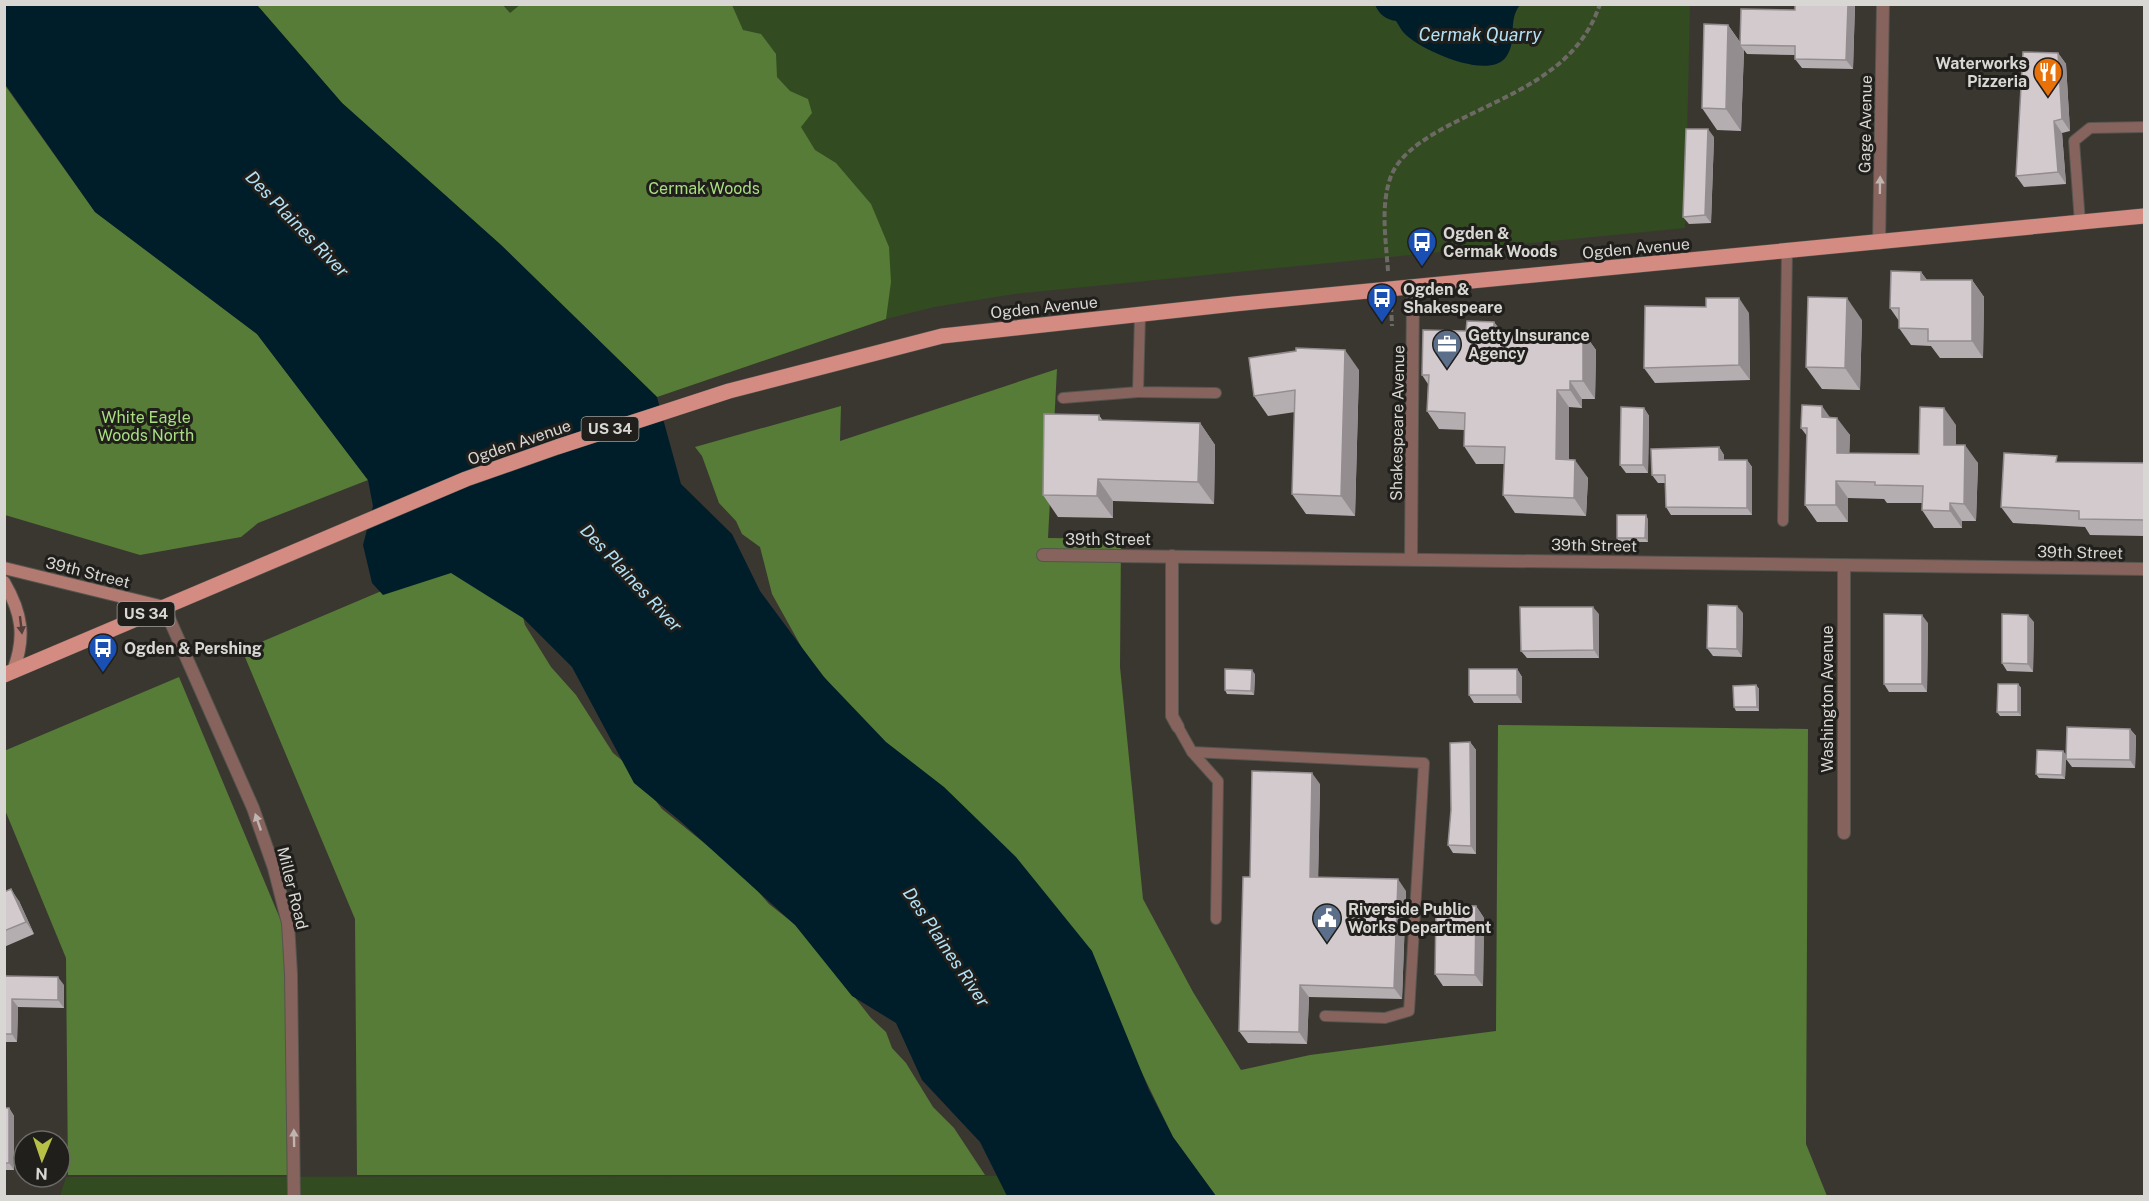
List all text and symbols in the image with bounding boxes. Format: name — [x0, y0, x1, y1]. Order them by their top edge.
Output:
water label: Cermak Quarry — [1419, 24, 1542, 45]
place label: Waterworks Pizzeria — [1936, 54, 2027, 91]
restaurant icon: Waterworks Pizzeria — [2032, 56, 2064, 98]
street label: Gage Avenue — [1855, 75, 1876, 173]
water label: Des Plaines River — [241, 166, 353, 281]
one-way arrow — [1875, 175, 1885, 194]
park label: Cermak Woods — [648, 179, 760, 198]
place label: Ogden & Cermak Woods — [1443, 224, 1557, 261]
bus stop icon: Ogden & Cermak Woods — [1406, 226, 1438, 268]
street label: Ogden Avenue — [1581, 234, 1691, 263]
place label: Ogden & Shakespeare — [1403, 280, 1503, 317]
bus stop icon: Ogden & Shakespeare — [1366, 282, 1398, 324]
street label: Ogden Avenue — [989, 292, 1099, 323]
place label: Getty Insurance Agency — [1468, 326, 1590, 363]
office icon: Getty Insurance Agency — [1431, 328, 1463, 370]
street label: Shakespeare Avenue — [1387, 345, 1408, 501]
park label: White Eagle Woods North — [98, 408, 194, 445]
street label: Ogden Avenue — [465, 416, 573, 469]
road number: US 34 — [582, 417, 638, 441]
water label: Des Plaines River — [576, 520, 687, 636]
street label: 39th Street — [1065, 530, 1151, 549]
street label: 39th Street — [1551, 535, 1637, 556]
street label: 39th Street — [2037, 542, 2123, 563]
street label: 39th Street — [44, 553, 132, 592]
road number: US 34 — [118, 602, 174, 626]
one-way arrow — [16, 616, 26, 635]
street label: Washington Avenue — [1818, 625, 1837, 773]
bus stop icon: Ogden & Pershing — [87, 632, 119, 674]
place label: Ogden & Pershing — [124, 639, 262, 658]
one-way arrow — [252, 812, 262, 830]
street label: Miller Road — [273, 845, 312, 931]
water label: Des Plaines River — [899, 883, 994, 1011]
place label: Riverside Public Works Department — [1348, 900, 1492, 937]
public building icon: Riverside Public Works Department — [1311, 902, 1343, 944]
north arrow — [12, 1129, 72, 1189]
one-way arrow — [289, 1129, 299, 1148]
text: N — [35, 1164, 48, 1183]

